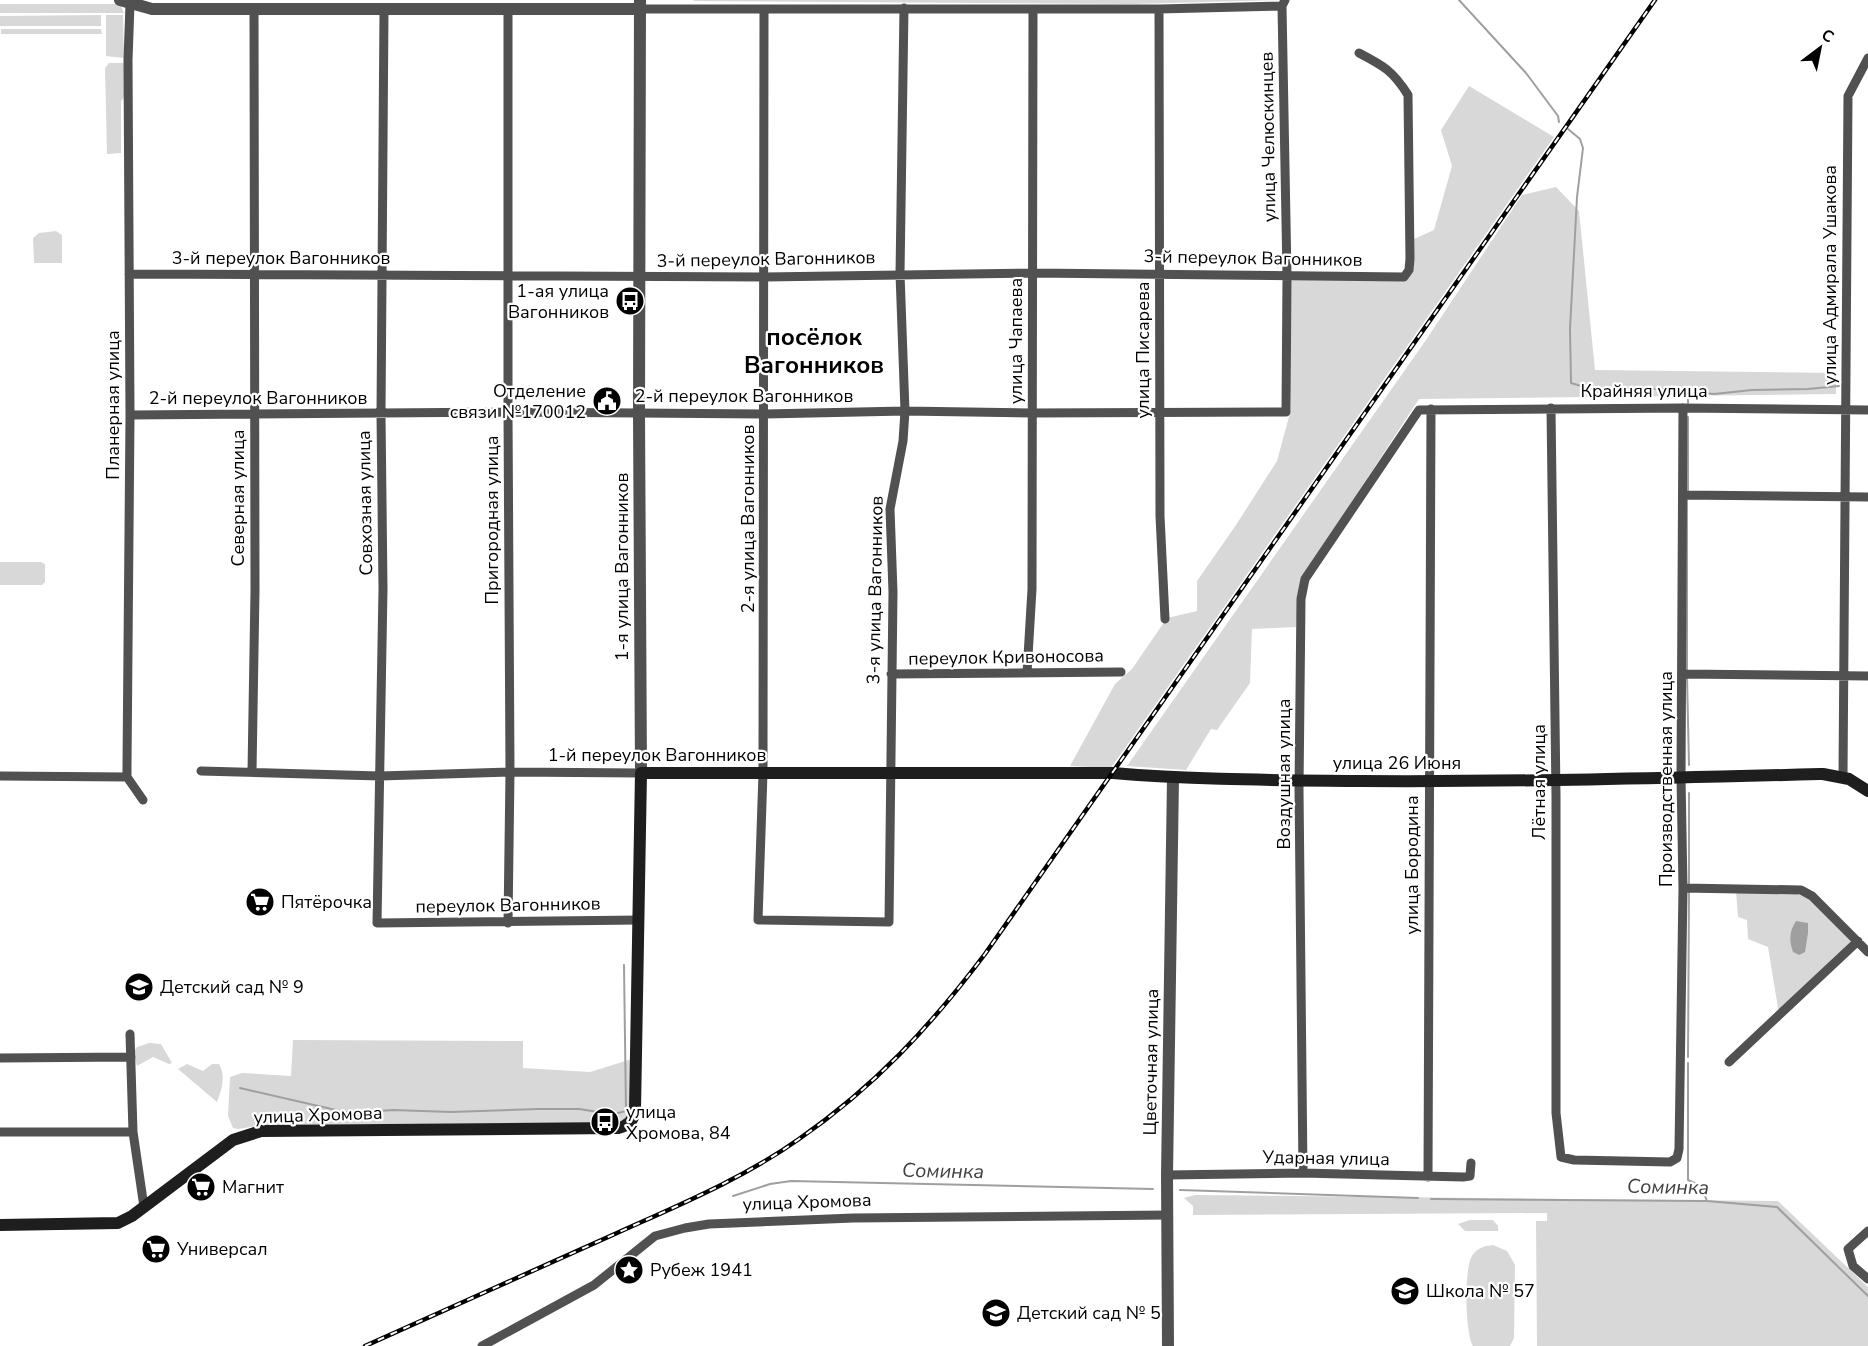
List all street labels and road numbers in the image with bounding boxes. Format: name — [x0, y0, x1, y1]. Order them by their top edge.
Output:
street label: улица Челюскинцев — [1255, 51, 1281, 222]
street label: улица Адмирала Ушакова — [1818, 165, 1842, 385]
street label: 3-й переулок Вагонников — [1143, 244, 1363, 272]
street label: 3-й переулок Вагонников — [656, 245, 876, 273]
street label: 3-й переулок Вагонников — [172, 246, 390, 270]
street label: улица Чапаева — [1004, 278, 1028, 404]
street label: улица Писарева — [1131, 281, 1155, 419]
street label: Планерная улица — [101, 330, 125, 480]
street label: Крайняя улица — [1580, 379, 1708, 403]
street label: 2-й переулок Вагонников — [635, 384, 853, 408]
street label: 2-й переулок Вагонников — [149, 386, 367, 410]
street label: 2-я улица Вагонников — [736, 425, 760, 613]
street label: Северная улица — [226, 430, 250, 566]
street label: Совхозная улица — [352, 430, 378, 576]
street label: Пригородная улица — [480, 435, 504, 605]
street label: 1-я улица Вагонников — [610, 473, 634, 661]
street label: 3-я улица Вагонников — [861, 495, 889, 685]
street label: переулок Кривоносова — [908, 643, 1104, 671]
street label: Производственная улица — [1654, 671, 1678, 887]
street label: Воздушная улица — [1272, 699, 1296, 849]
street label: Лётная улица — [1527, 724, 1551, 840]
street label: 1-й переулок Вагонников — [548, 743, 766, 767]
street label: улица 26 Июня — [1333, 751, 1461, 775]
street label: улица Бородина — [1400, 795, 1424, 935]
street label: переулок Вагонников — [415, 891, 601, 919]
street label: Цветочная улица — [1138, 988, 1164, 1136]
street label: улица Хромова — [253, 1101, 383, 1129]
street label: Ударная улица — [1261, 1145, 1390, 1171]
street label: улица Хромова — [742, 1188, 872, 1216]

